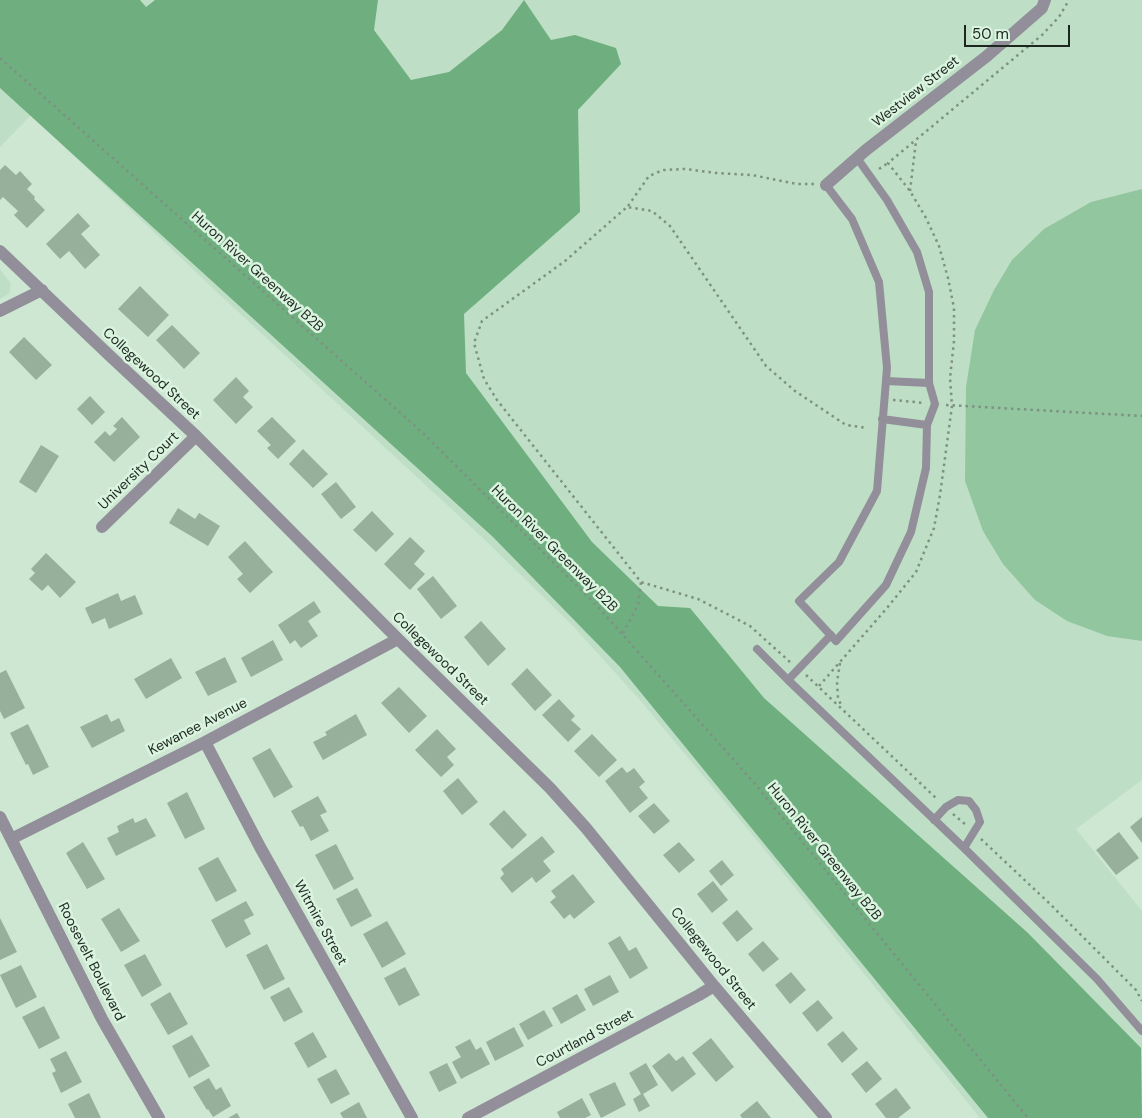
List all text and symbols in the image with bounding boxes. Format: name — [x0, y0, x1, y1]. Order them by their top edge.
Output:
scale bar — [967, 15, 1073, 47]
text: 50 m — [972, 24, 1009, 44]
street label: Westview Street — [869, 53, 963, 131]
street label: Huron River Greenway B2B — [188, 208, 326, 336]
street label: Collegewood Street — [99, 325, 203, 423]
street label: University Court — [95, 428, 183, 514]
street label: Huron River Greenway B2B — [487, 482, 621, 616]
street label: Collegewood Street — [389, 609, 491, 709]
street label: Kewanee Avenue — [146, 695, 250, 759]
street label: Huron River Greenway B2B — [763, 780, 885, 924]
street label: Witmire Street — [290, 878, 350, 968]
street label: Roosevelt Boulevard — [54, 900, 128, 1024]
street label: Collegewood Street — [667, 904, 759, 1014]
street label: Courtland Street — [533, 1006, 637, 1072]

